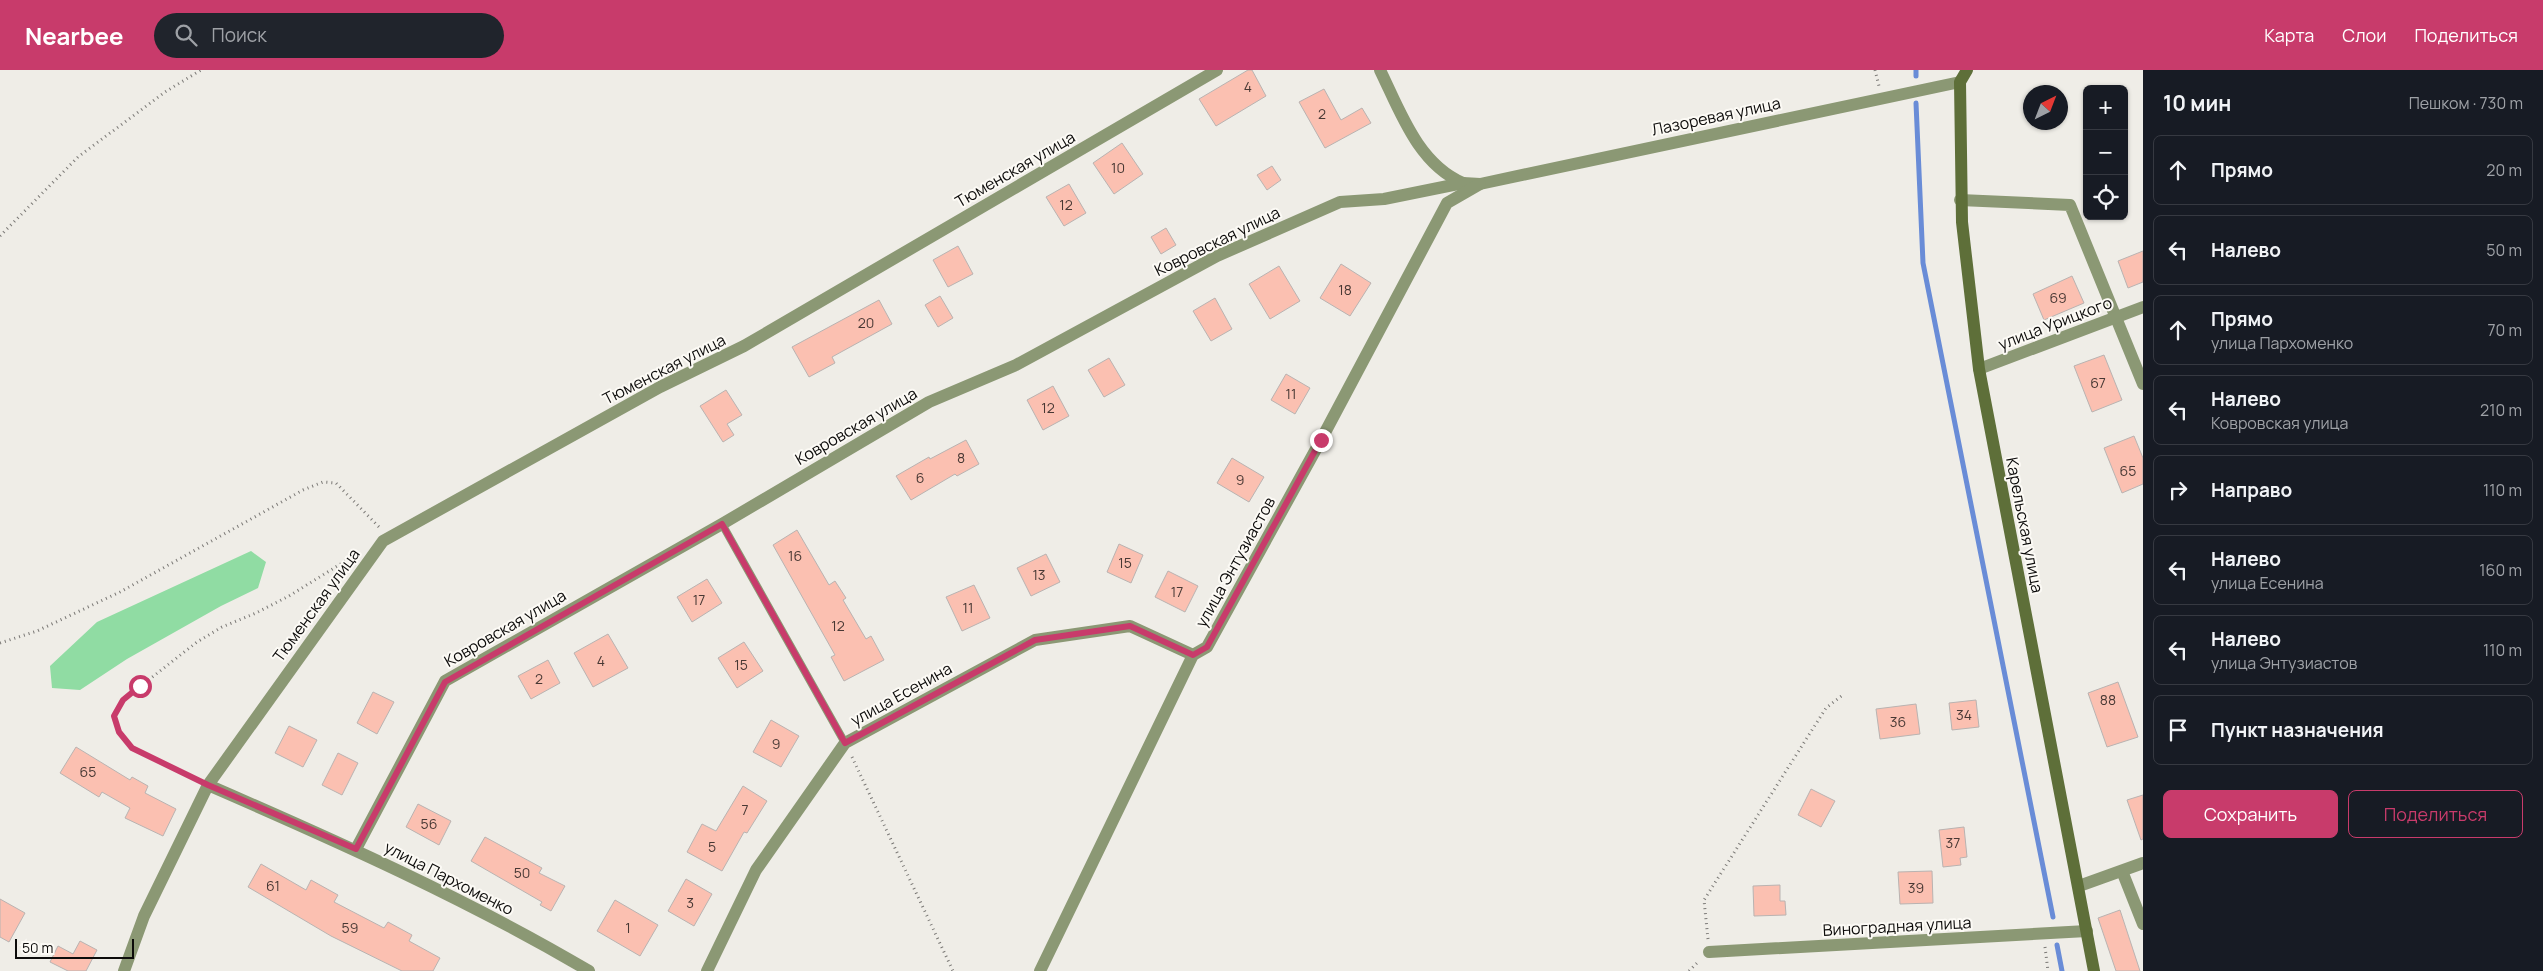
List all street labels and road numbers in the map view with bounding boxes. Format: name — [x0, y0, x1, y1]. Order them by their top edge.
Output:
street label: Лазоревая улица — [1650, 92, 1782, 140]
street label: Тюменская улица — [951, 126, 1079, 212]
street label: Ковровская улица — [1150, 201, 1284, 281]
street label: улица Урицкого — [1995, 291, 2115, 355]
street label: Тюменская улица — [599, 329, 729, 409]
street label: Ковровская улица — [791, 382, 921, 470]
street label: Карельская улица — [2001, 455, 2049, 595]
street label: улица Энтузиастов — [1190, 492, 1280, 631]
street label: Тюменская улица — [267, 544, 365, 666]
street label: Ковровская улица — [440, 584, 570, 672]
street label: улица Есенина — [846, 657, 956, 731]
street label: улица Пархоменко — [381, 836, 517, 920]
street label: Виноградная улица — [1822, 911, 1972, 941]

